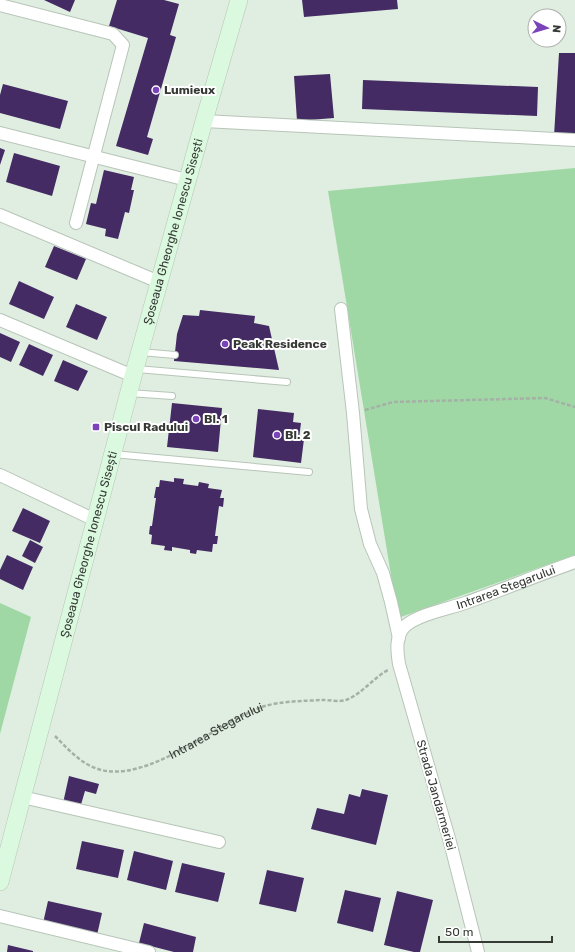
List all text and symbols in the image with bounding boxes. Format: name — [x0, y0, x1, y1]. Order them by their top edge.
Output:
north arrow — [527, 8, 567, 48]
text: N — [550, 24, 563, 33]
place label: Lumieux — [164, 83, 215, 97]
marker: Lumieux — [151, 85, 161, 95]
street label: Șoseaua Gheorghe Ionescu Sisești — [141, 137, 206, 326]
place label: Peak Residence — [233, 337, 327, 351]
marker: Peak Residence — [220, 339, 230, 349]
place label: Bl. 1 — [204, 412, 228, 426]
marker: Bl. 1 — [191, 414, 201, 424]
place label: Piscul Radului — [104, 420, 188, 434]
marker: Piscul Radului — [91, 422, 101, 432]
place label: Bl. 2 — [285, 428, 311, 442]
marker: Bl. 2 — [272, 430, 282, 440]
street label: Șoseaua Gheorghe Ionescu Sisești — [58, 450, 120, 639]
street label: Intrarea Stegarului — [455, 563, 557, 612]
street label: Intrarea Stegarului — [167, 700, 265, 762]
street label: Strada Jandarmeriei — [414, 738, 458, 852]
scale bar — [439, 918, 552, 944]
text: 50 m — [445, 925, 473, 939]

